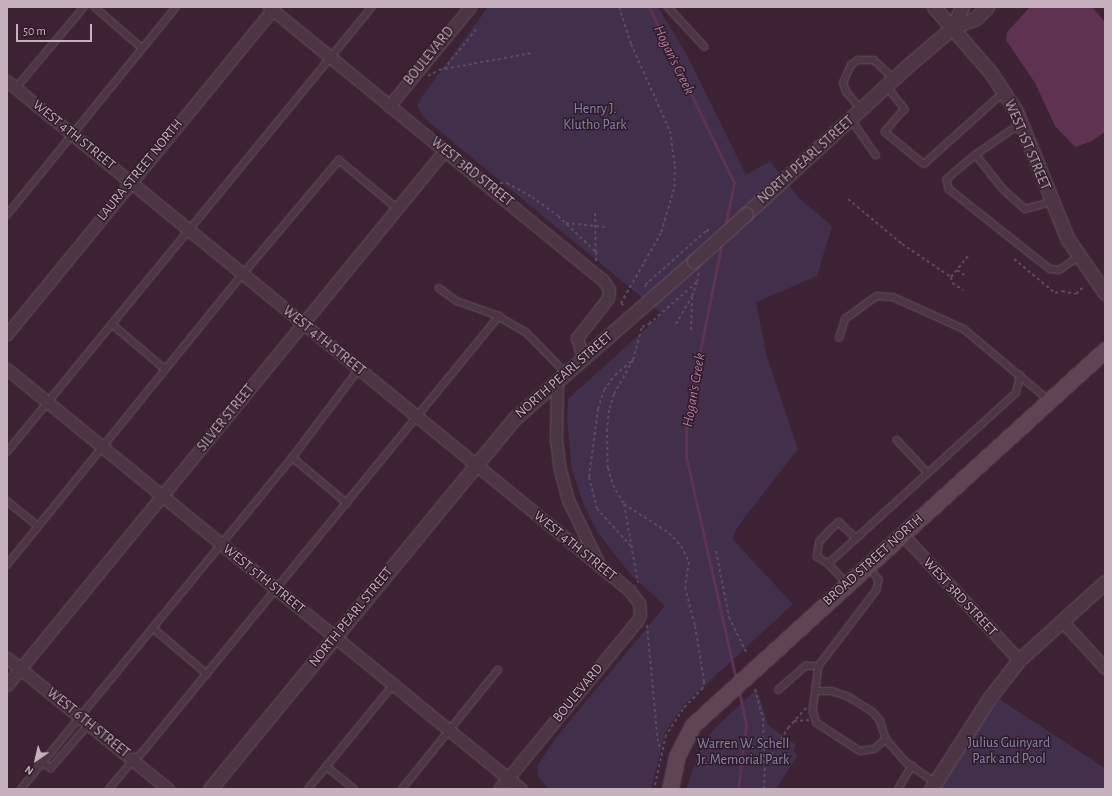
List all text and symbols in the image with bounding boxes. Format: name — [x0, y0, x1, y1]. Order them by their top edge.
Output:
scale bar — [18, 16, 94, 42]
street label: BOULEVARD — [400, 23, 458, 89]
water label: Hogan's Creek — [650, 23, 698, 97]
text: 50 m — [23, 25, 46, 37]
street label: WEST 4TH STREET — [29, 96, 119, 174]
street label: WEST 1ST STREET — [1000, 97, 1054, 193]
park label: Henry J. Klutho Park — [563, 101, 627, 134]
street label: NORTH PEARL STREET — [754, 112, 858, 208]
street label: LAURA STREET NORTH — [94, 116, 186, 224]
street label: WEST 3RD STREET — [427, 134, 517, 210]
street label: WEST 4TH STREET — [279, 302, 369, 380]
street label: NORTH PEARL STREET — [512, 328, 616, 422]
water label: Hogan's Creek — [679, 352, 709, 428]
street label: SILVER STREET — [194, 381, 258, 455]
street label: WEST 4TH STREET — [530, 507, 620, 585]
street label: BROAD STREET NORTH — [819, 511, 927, 609]
street label: WEST 5TH STREET — [220, 541, 308, 617]
street label: WEST 3RD STREET — [919, 554, 1001, 640]
street label: NORTH PEARL STREET — [306, 564, 396, 670]
street label: BOULEVARD — [549, 660, 607, 726]
street label: WEST 6TH STREET — [43, 685, 133, 761]
park label: Julius Guinyard Park and Pool — [968, 735, 1050, 768]
park label: Warren W. Schell Jr. Memorial Park — [697, 736, 789, 768]
north arrow — [16, 740, 56, 780]
text: N — [23, 764, 35, 777]

